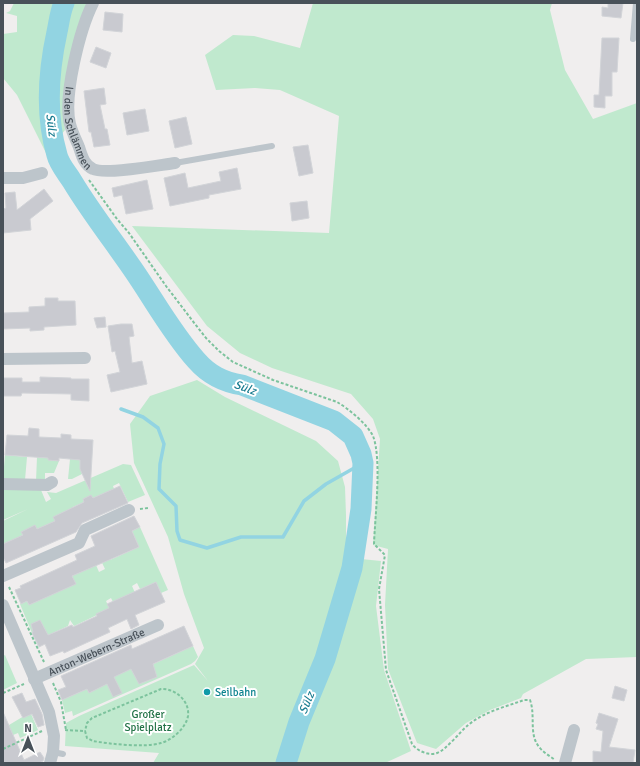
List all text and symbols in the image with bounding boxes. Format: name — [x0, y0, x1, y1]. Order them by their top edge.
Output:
street label: In den Schlämmen — [62, 86, 95, 173]
water label: Sülz — [42, 113, 60, 139]
water label: Sülz — [232, 377, 260, 399]
street label: Anton-Webern-Straße — [46, 625, 147, 679]
place label: Seilbahn — [215, 686, 256, 699]
marker: Seilbahn — [202, 687, 212, 697]
water label: Sülz — [296, 688, 319, 716]
park label: Großer Spielplatz — [124, 708, 172, 734]
north arrow — [8, 718, 48, 758]
text: N — [24, 722, 32, 735]

